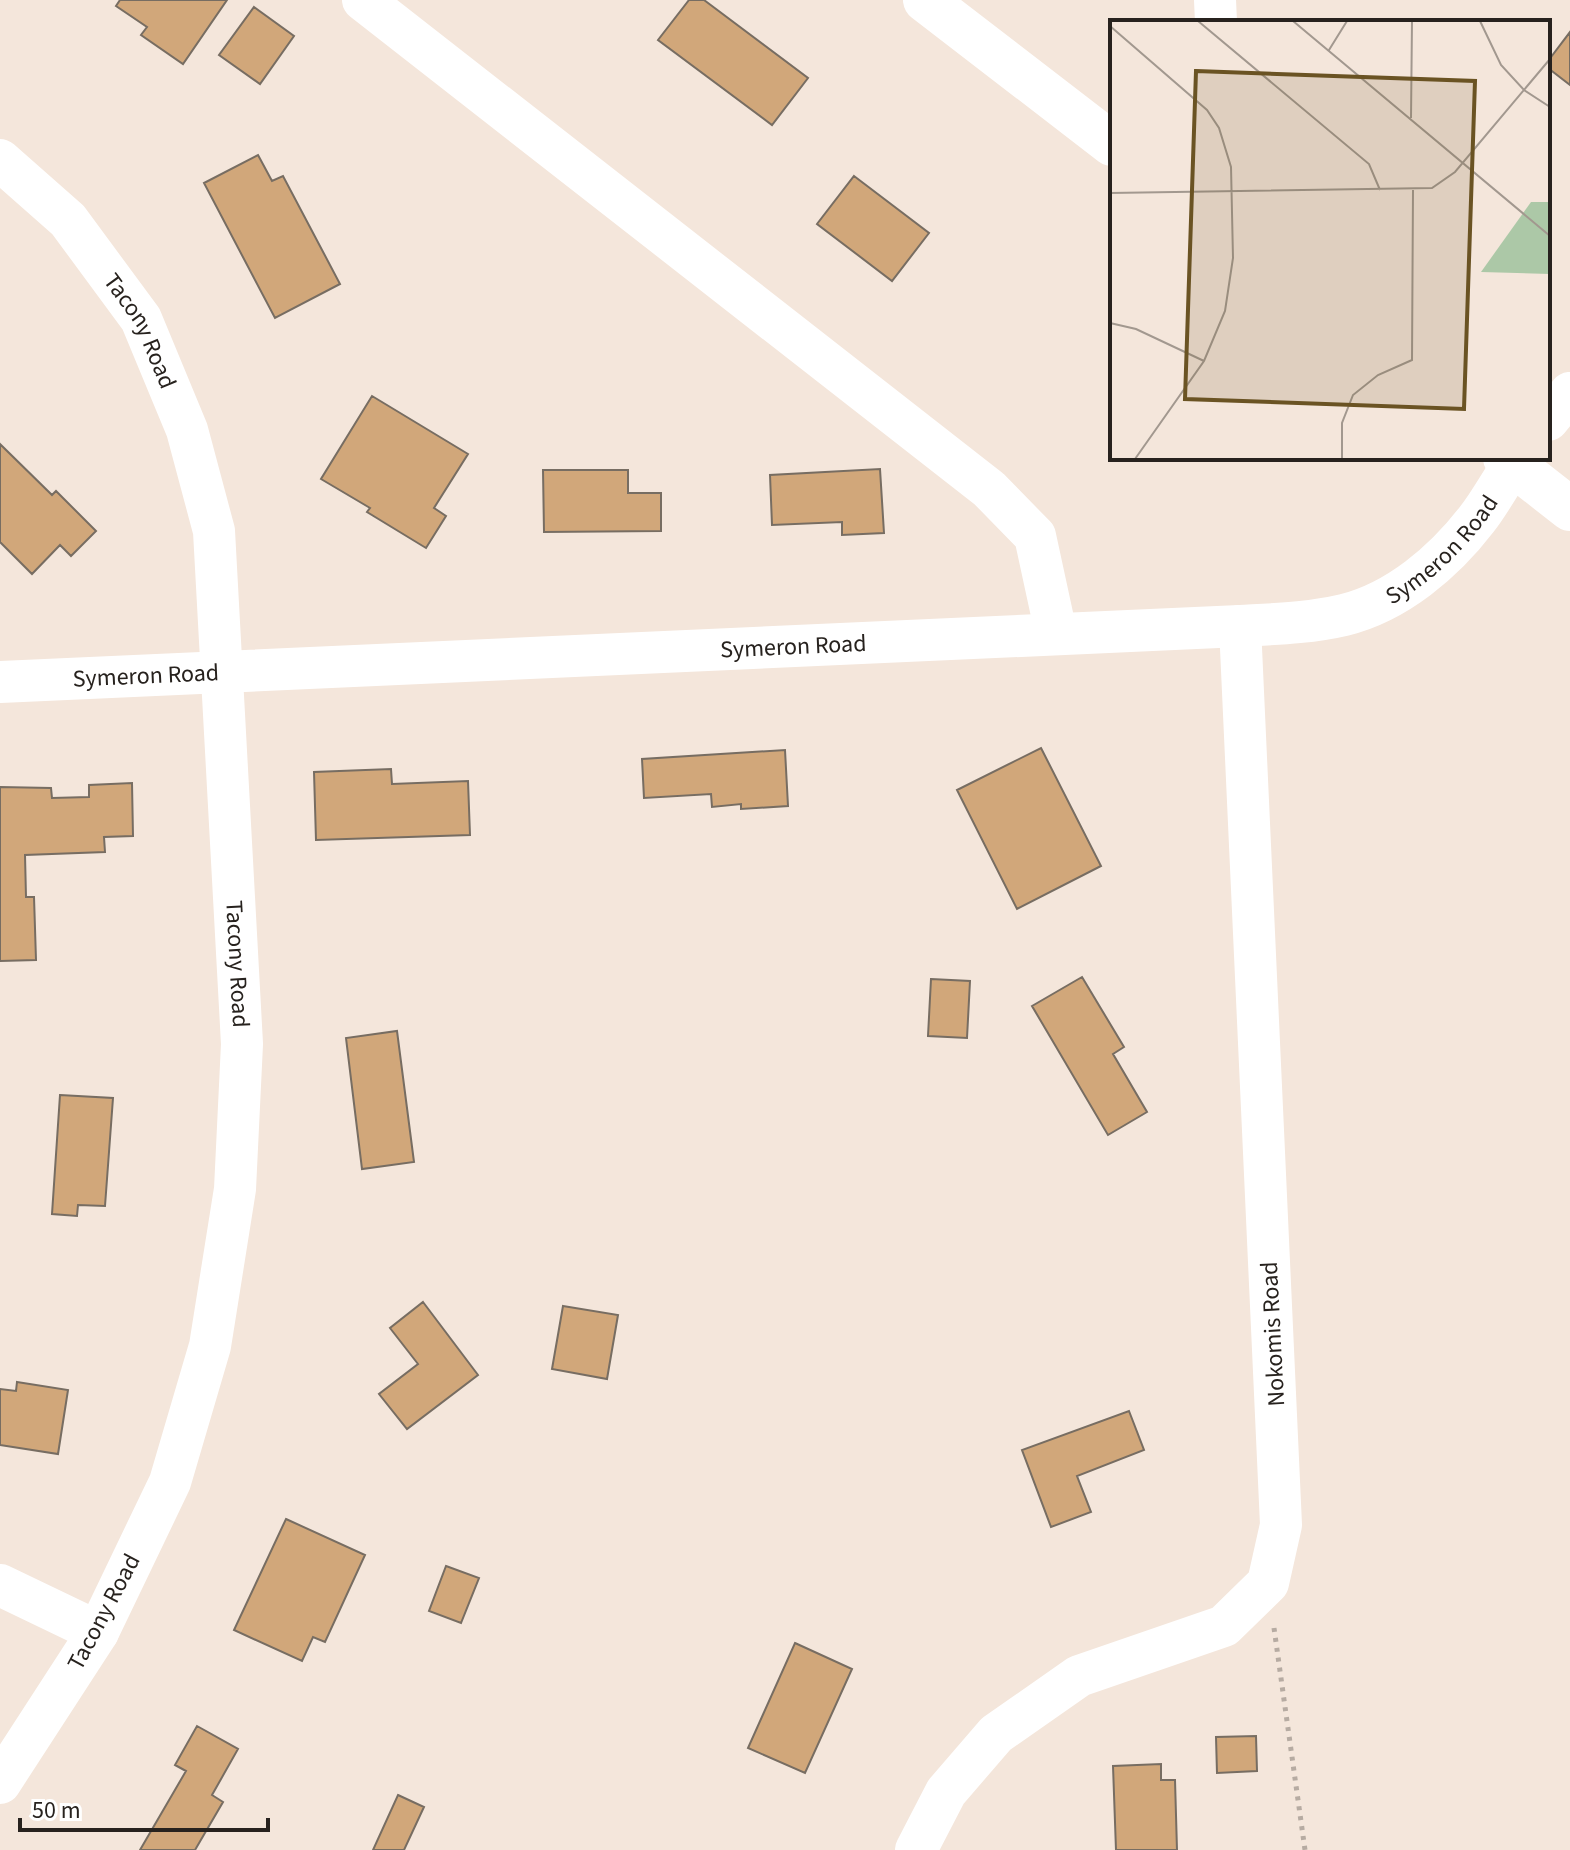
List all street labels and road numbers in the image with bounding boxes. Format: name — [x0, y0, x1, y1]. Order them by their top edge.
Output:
street label: Tacony Road — [95, 266, 186, 394]
street label: Symeron Road — [1379, 488, 1507, 613]
street label: Symeron Road — [719, 625, 867, 667]
street label: Symeron Road — [72, 655, 220, 696]
street label: Tacony Road — [217, 899, 259, 1029]
street label: Nokomis Road — [1252, 1261, 1294, 1407]
street label: Tacony Road — [59, 1548, 149, 1676]

